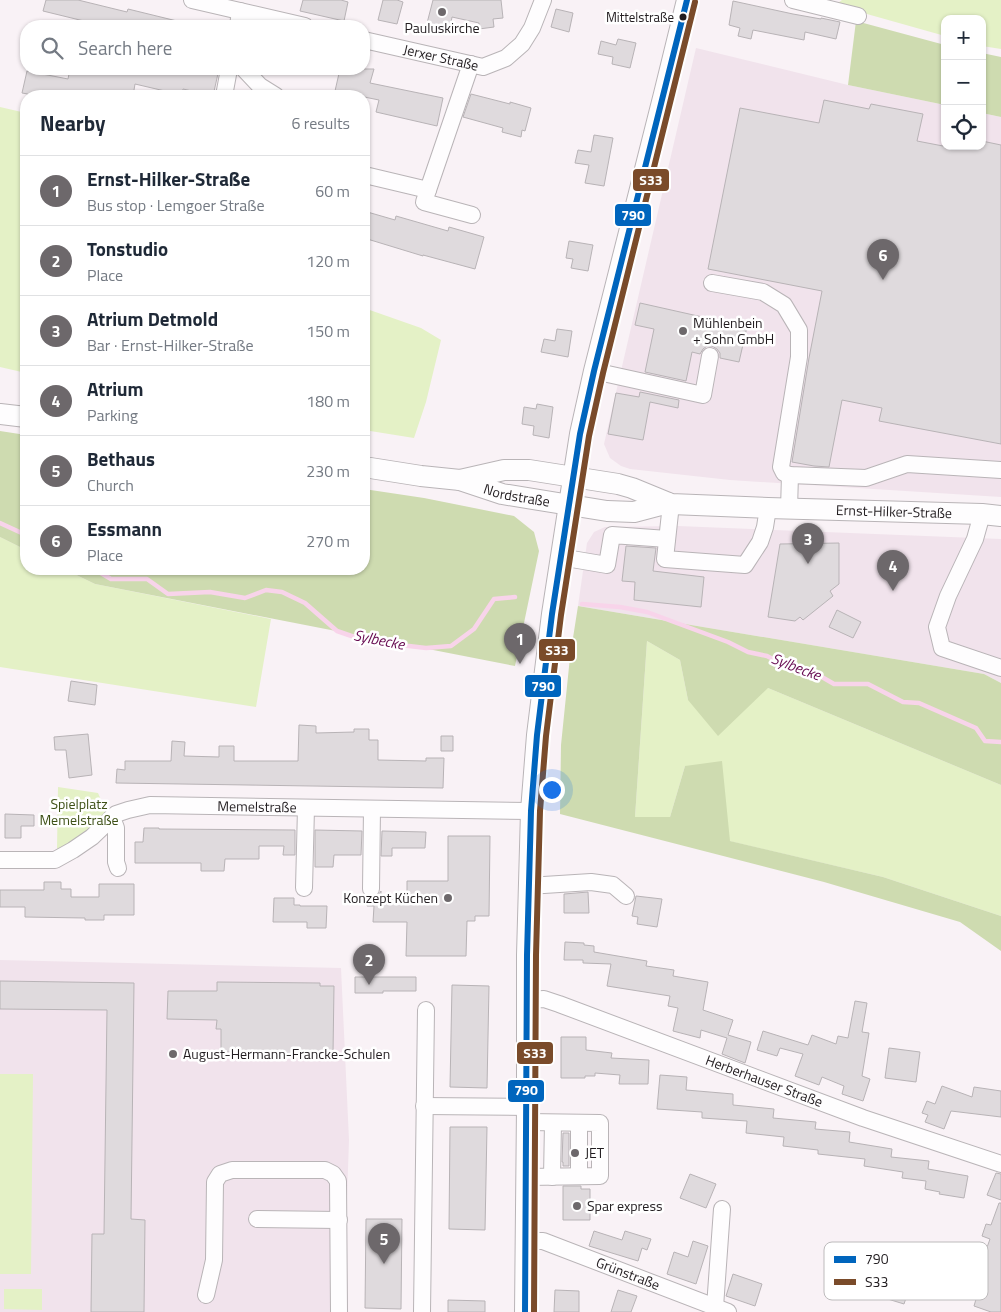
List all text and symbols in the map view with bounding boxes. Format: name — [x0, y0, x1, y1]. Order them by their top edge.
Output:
marker: Pauluskirche — [436, 6, 448, 18]
place label: Mittelstraße — [606, 7, 674, 27]
marker: Mittelstraße — [678, 12, 688, 22]
map controls — [941, 15, 986, 150]
button: + — [941, 15, 986, 60]
place label: Pauluskirche — [404, 17, 480, 38]
search box — [20, 20, 370, 75]
text: Search here — [78, 33, 172, 62]
icon: search — [38, 34, 66, 62]
street label: Jerxer Straße — [402, 38, 481, 76]
button: − — [941, 60, 986, 105]
button: locate — [941, 105, 986, 150]
text: Nearby — [40, 107, 105, 139]
text: 6 results — [291, 111, 350, 135]
text: Ernst-Hilker-Straße — [87, 164, 250, 193]
line badge: S33 — [632, 168, 670, 192]
text: S33 — [639, 169, 663, 190]
text: 1 — [52, 179, 60, 203]
text: 60 m — [315, 179, 350, 203]
text: Bus stop · Lemgoer Straße — [87, 193, 265, 217]
line badge: 790 — [614, 203, 652, 227]
text: 790 — [621, 204, 645, 225]
text: Tonstudio — [87, 234, 168, 263]
pin: 6 — [867, 239, 899, 280]
text: 2 — [52, 249, 60, 273]
text: 120 m — [306, 249, 350, 273]
text: Place — [87, 263, 123, 287]
text: Atrium Detmold — [87, 304, 218, 333]
place label: Mühlenbein + Sohn GmbH — [693, 312, 774, 349]
text: 3 — [52, 319, 60, 343]
text: 150 m — [306, 319, 350, 343]
marker: Mühlenbein + Sohn GmbH — [677, 325, 689, 337]
text: Bar · Ernst-Hilker-Straße — [87, 333, 253, 357]
text: Atrium — [87, 374, 144, 403]
text: 4 — [52, 389, 60, 413]
text: 180 m — [306, 389, 350, 413]
text: Parking — [87, 403, 138, 427]
text: Bethaus — [87, 444, 155, 473]
text: 5 — [52, 459, 60, 483]
text: 230 m — [306, 459, 350, 483]
text: Church — [87, 473, 134, 497]
street label: Nordstraße — [481, 478, 552, 512]
street label: Ernst-Hilker-Straße — [836, 499, 952, 523]
text: Essmann — [87, 514, 162, 543]
pin: 3 — [792, 523, 824, 564]
text: 6 — [52, 529, 60, 553]
text: 270 m — [306, 529, 350, 553]
text: Place — [87, 543, 123, 567]
pin: 4 — [877, 550, 909, 591]
water label: Sylbecke — [352, 623, 408, 656]
pin: 1 — [504, 623, 536, 664]
line badge: S33 — [538, 638, 576, 662]
text: S33 — [545, 639, 569, 660]
water label: Sylbecke — [768, 647, 825, 687]
line badge: 790 — [524, 674, 562, 698]
text: 790 — [531, 675, 555, 696]
your location — [539, 777, 565, 803]
park label: Spielplatz Memelstraße — [39, 793, 119, 830]
street label: Memelstraße — [217, 795, 297, 817]
place label: Konzept Küchen — [343, 887, 438, 908]
marker: Konzept Küchen — [442, 892, 454, 904]
pin: 2 — [353, 944, 385, 985]
line badge: S33 — [516, 1041, 554, 1065]
text: S33 — [523, 1042, 547, 1063]
place label: August-Hermann-Francke-Schulen — [183, 1043, 390, 1064]
marker: August-Hermann-Francke-Schulen — [167, 1048, 179, 1060]
street label: Herberhauser Straße — [703, 1049, 826, 1112]
line badge: 790 — [507, 1079, 545, 1103]
text: 790 — [514, 1079, 538, 1100]
place label: JET — [585, 1142, 605, 1163]
marker: JET — [569, 1147, 581, 1159]
place label: Spar express — [587, 1195, 662, 1216]
marker: Spar express — [571, 1200, 583, 1212]
pin: 5 — [368, 1223, 400, 1264]
legend — [824, 1242, 988, 1300]
text: 790 — [865, 1248, 889, 1269]
street label: Grünstraße — [593, 1251, 663, 1295]
text: S33 — [865, 1271, 888, 1292]

